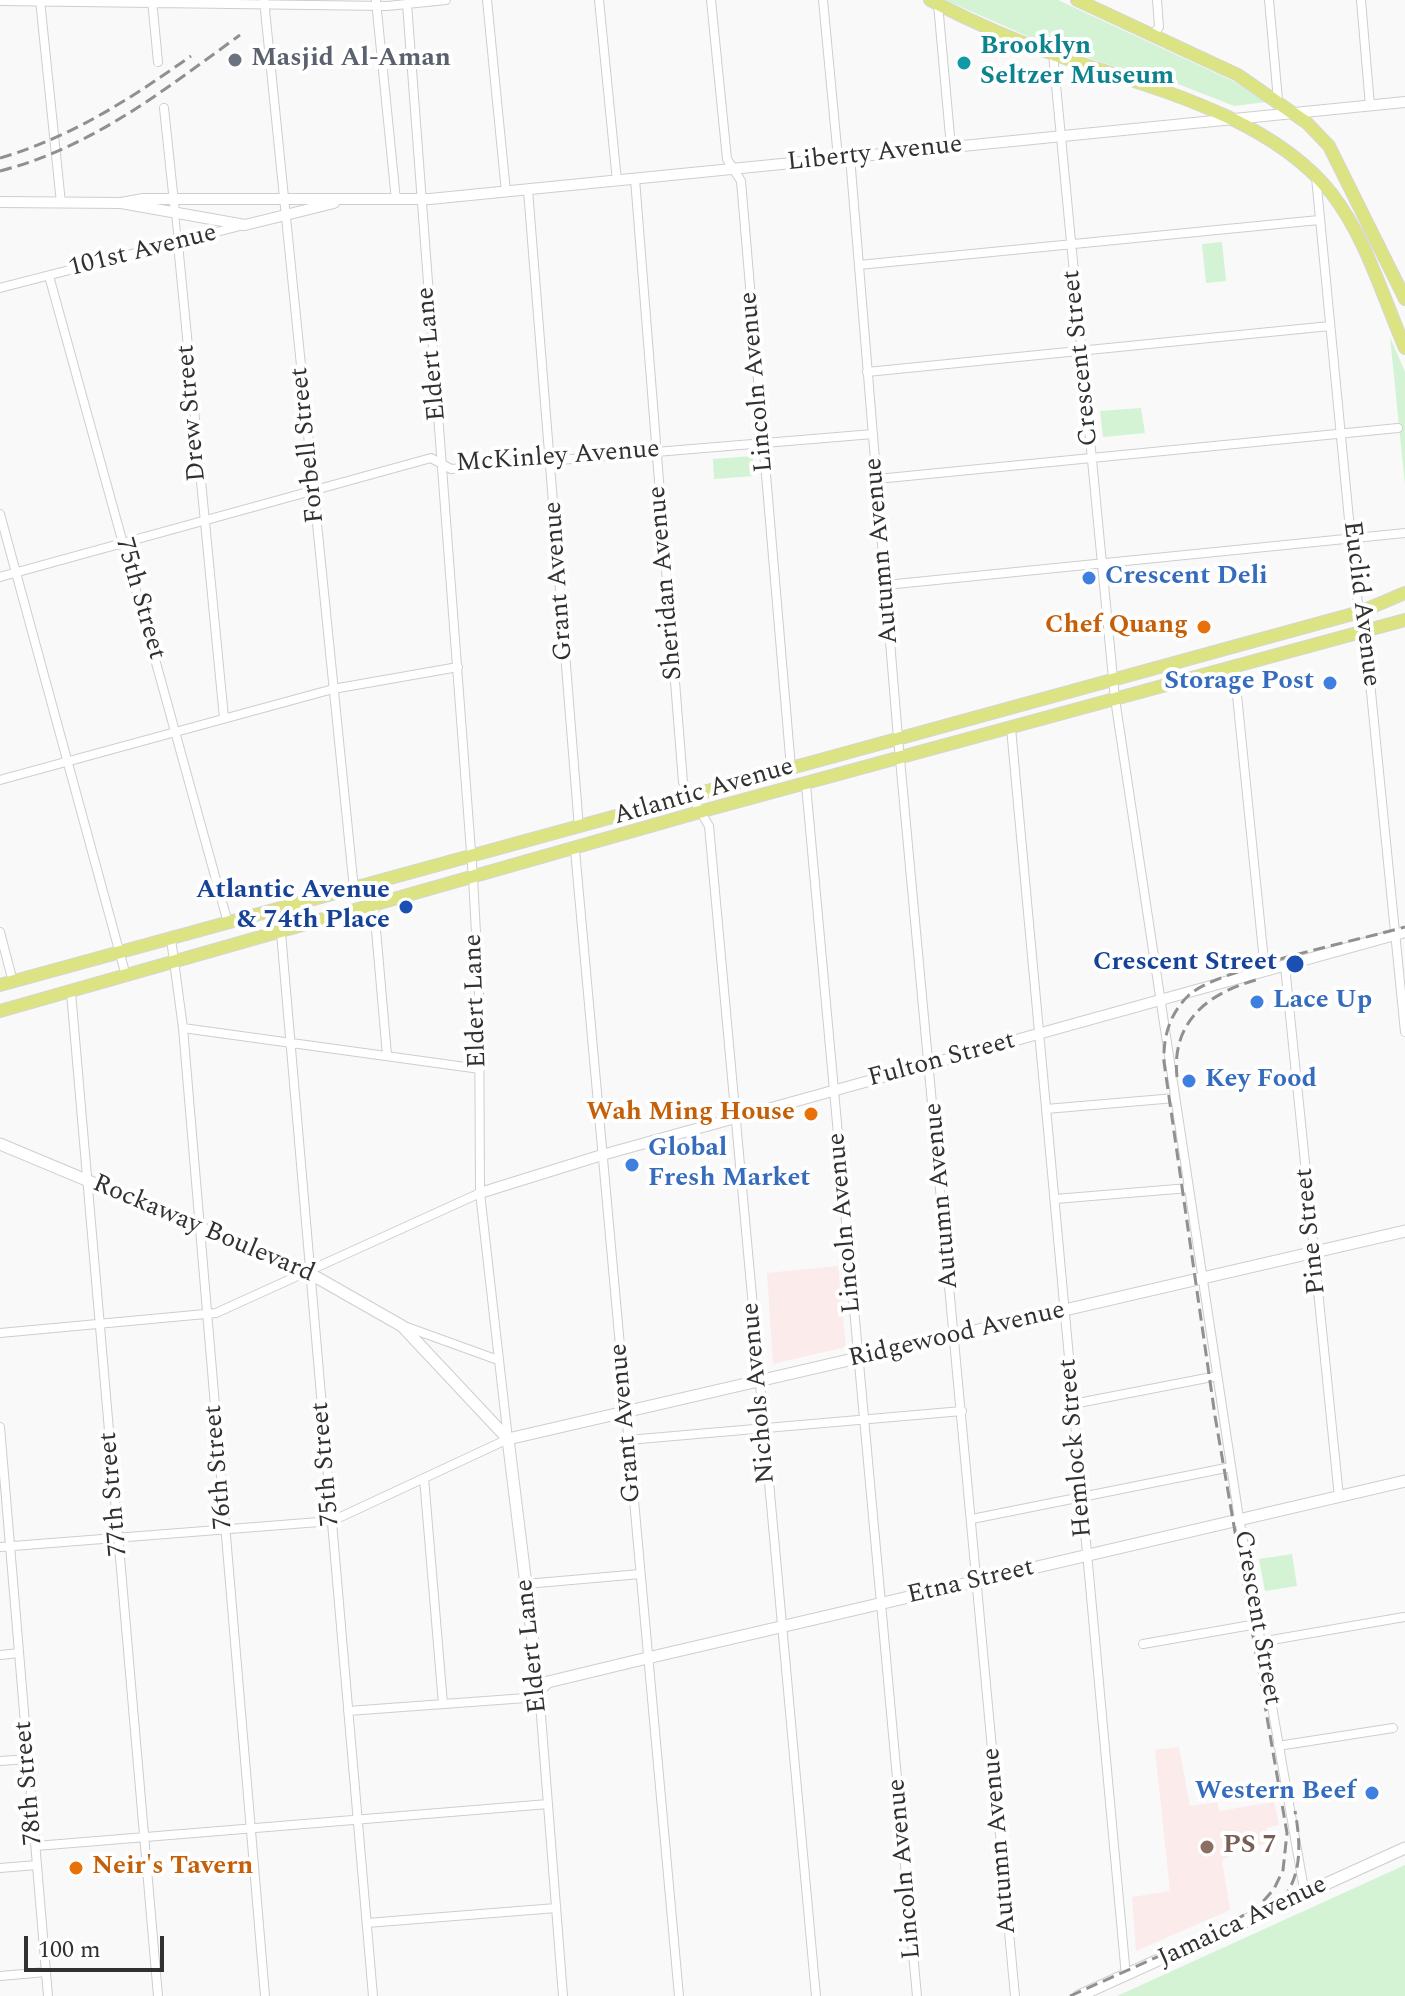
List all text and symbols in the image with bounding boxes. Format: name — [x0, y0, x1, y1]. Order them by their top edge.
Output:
place label: Brooklyn Seltzer Museum — [980, 32, 1174, 94]
place label: Masjid Al-Aman — [251, 44, 451, 76]
marker: Masjid Al-Aman — [226, 51, 244, 69]
marker: Brooklyn Seltzer Museum — [955, 54, 973, 72]
street label: Liberty Avenue — [786, 130, 964, 180]
street label: 101st Avenue — [66, 219, 220, 285]
street label: Crescent Street — [1057, 268, 1107, 448]
street label: Eldert Lane — [412, 286, 454, 422]
street label: Lincoln Avenue — [735, 290, 781, 474]
street label: Drew Street — [171, 343, 215, 483]
street label: Forbell Street — [285, 365, 333, 525]
street label: McKinley Avenue — [455, 435, 661, 481]
street label: Autumn Avenue — [859, 456, 907, 646]
street label: Sheridan Avenue — [643, 485, 691, 681]
street label: Grant Avenue — [539, 500, 581, 662]
street label: Euclid Avenue — [1334, 519, 1386, 689]
street label: 75th Street — [107, 535, 171, 663]
place label: Crescent Deli — [1105, 562, 1268, 594]
marker: Crescent Deli — [1080, 569, 1098, 587]
place label: Chef Quang — [1045, 611, 1188, 643]
marker: Chef Quang — [1195, 618, 1213, 636]
place label: Storage Post — [1164, 667, 1314, 699]
marker: Storage Post — [1321, 674, 1339, 692]
street label: Atlantic Avenue — [611, 752, 797, 834]
place label: Atlantic Avenue & 74th Place — [196, 876, 390, 938]
marker: Atlantic Avenue & 74th Place — [397, 898, 415, 916]
street label: Eldert Lane — [459, 933, 495, 1069]
place label: Crescent Street — [1093, 948, 1277, 980]
marker: Crescent Street — [1284, 953, 1306, 975]
place label: Lace Up — [1273, 986, 1372, 1018]
marker: Lace Up — [1248, 993, 1266, 1011]
street label: Fulton Street — [865, 1026, 1019, 1096]
place label: Key Food — [1205, 1065, 1317, 1097]
marker: Key Food — [1180, 1072, 1198, 1090]
place label: Wah Ming House — [586, 1098, 795, 1130]
street label: Autumn Avenue — [919, 1101, 967, 1291]
marker: Wah Ming House — [802, 1105, 820, 1123]
street label: Lincoln Avenue — [823, 1131, 869, 1315]
place label: Global Fresh Market — [648, 1134, 810, 1196]
marker: Global Fresh Market — [623, 1156, 641, 1174]
street label: Pine Street — [1290, 1166, 1334, 1296]
street label: Rockaway Boulevard — [87, 1169, 319, 1291]
street label: Ridgewood Avenue — [846, 1296, 1068, 1376]
street label: Nichols Avenue — [737, 1301, 783, 1485]
street label: Grant Avenue — [604, 1342, 650, 1504]
street label: Hemlock Street — [1054, 1357, 1100, 1539]
street label: 75th Street — [306, 1400, 348, 1528]
street label: 76th Street — [199, 1403, 241, 1531]
street label: 77th Street — [94, 1430, 136, 1558]
street label: Crescent Street — [1225, 1528, 1287, 1708]
street label: Etna Street — [905, 1553, 1037, 1613]
street label: Eldert Lane — [510, 1577, 556, 1715]
street label: 78th Street — [9, 1719, 51, 1847]
street label: Autumn Avenue — [977, 1746, 1025, 1936]
street label: Lincoln Avenue — [883, 1777, 929, 1961]
place label: Western Beef — [1195, 1777, 1356, 1809]
marker: Western Beef — [1363, 1784, 1381, 1802]
place label: PS 7 — [1223, 1831, 1277, 1863]
marker: PS 7 — [1198, 1838, 1216, 1856]
place label: Neir's Tavern — [92, 1852, 253, 1884]
marker: Neir's Tavern — [67, 1859, 85, 1877]
street label: Jamaica Avenue — [1154, 1870, 1332, 1976]
scale bar — [28, 1920, 168, 1970]
text: 100 m — [38, 1932, 101, 1968]

